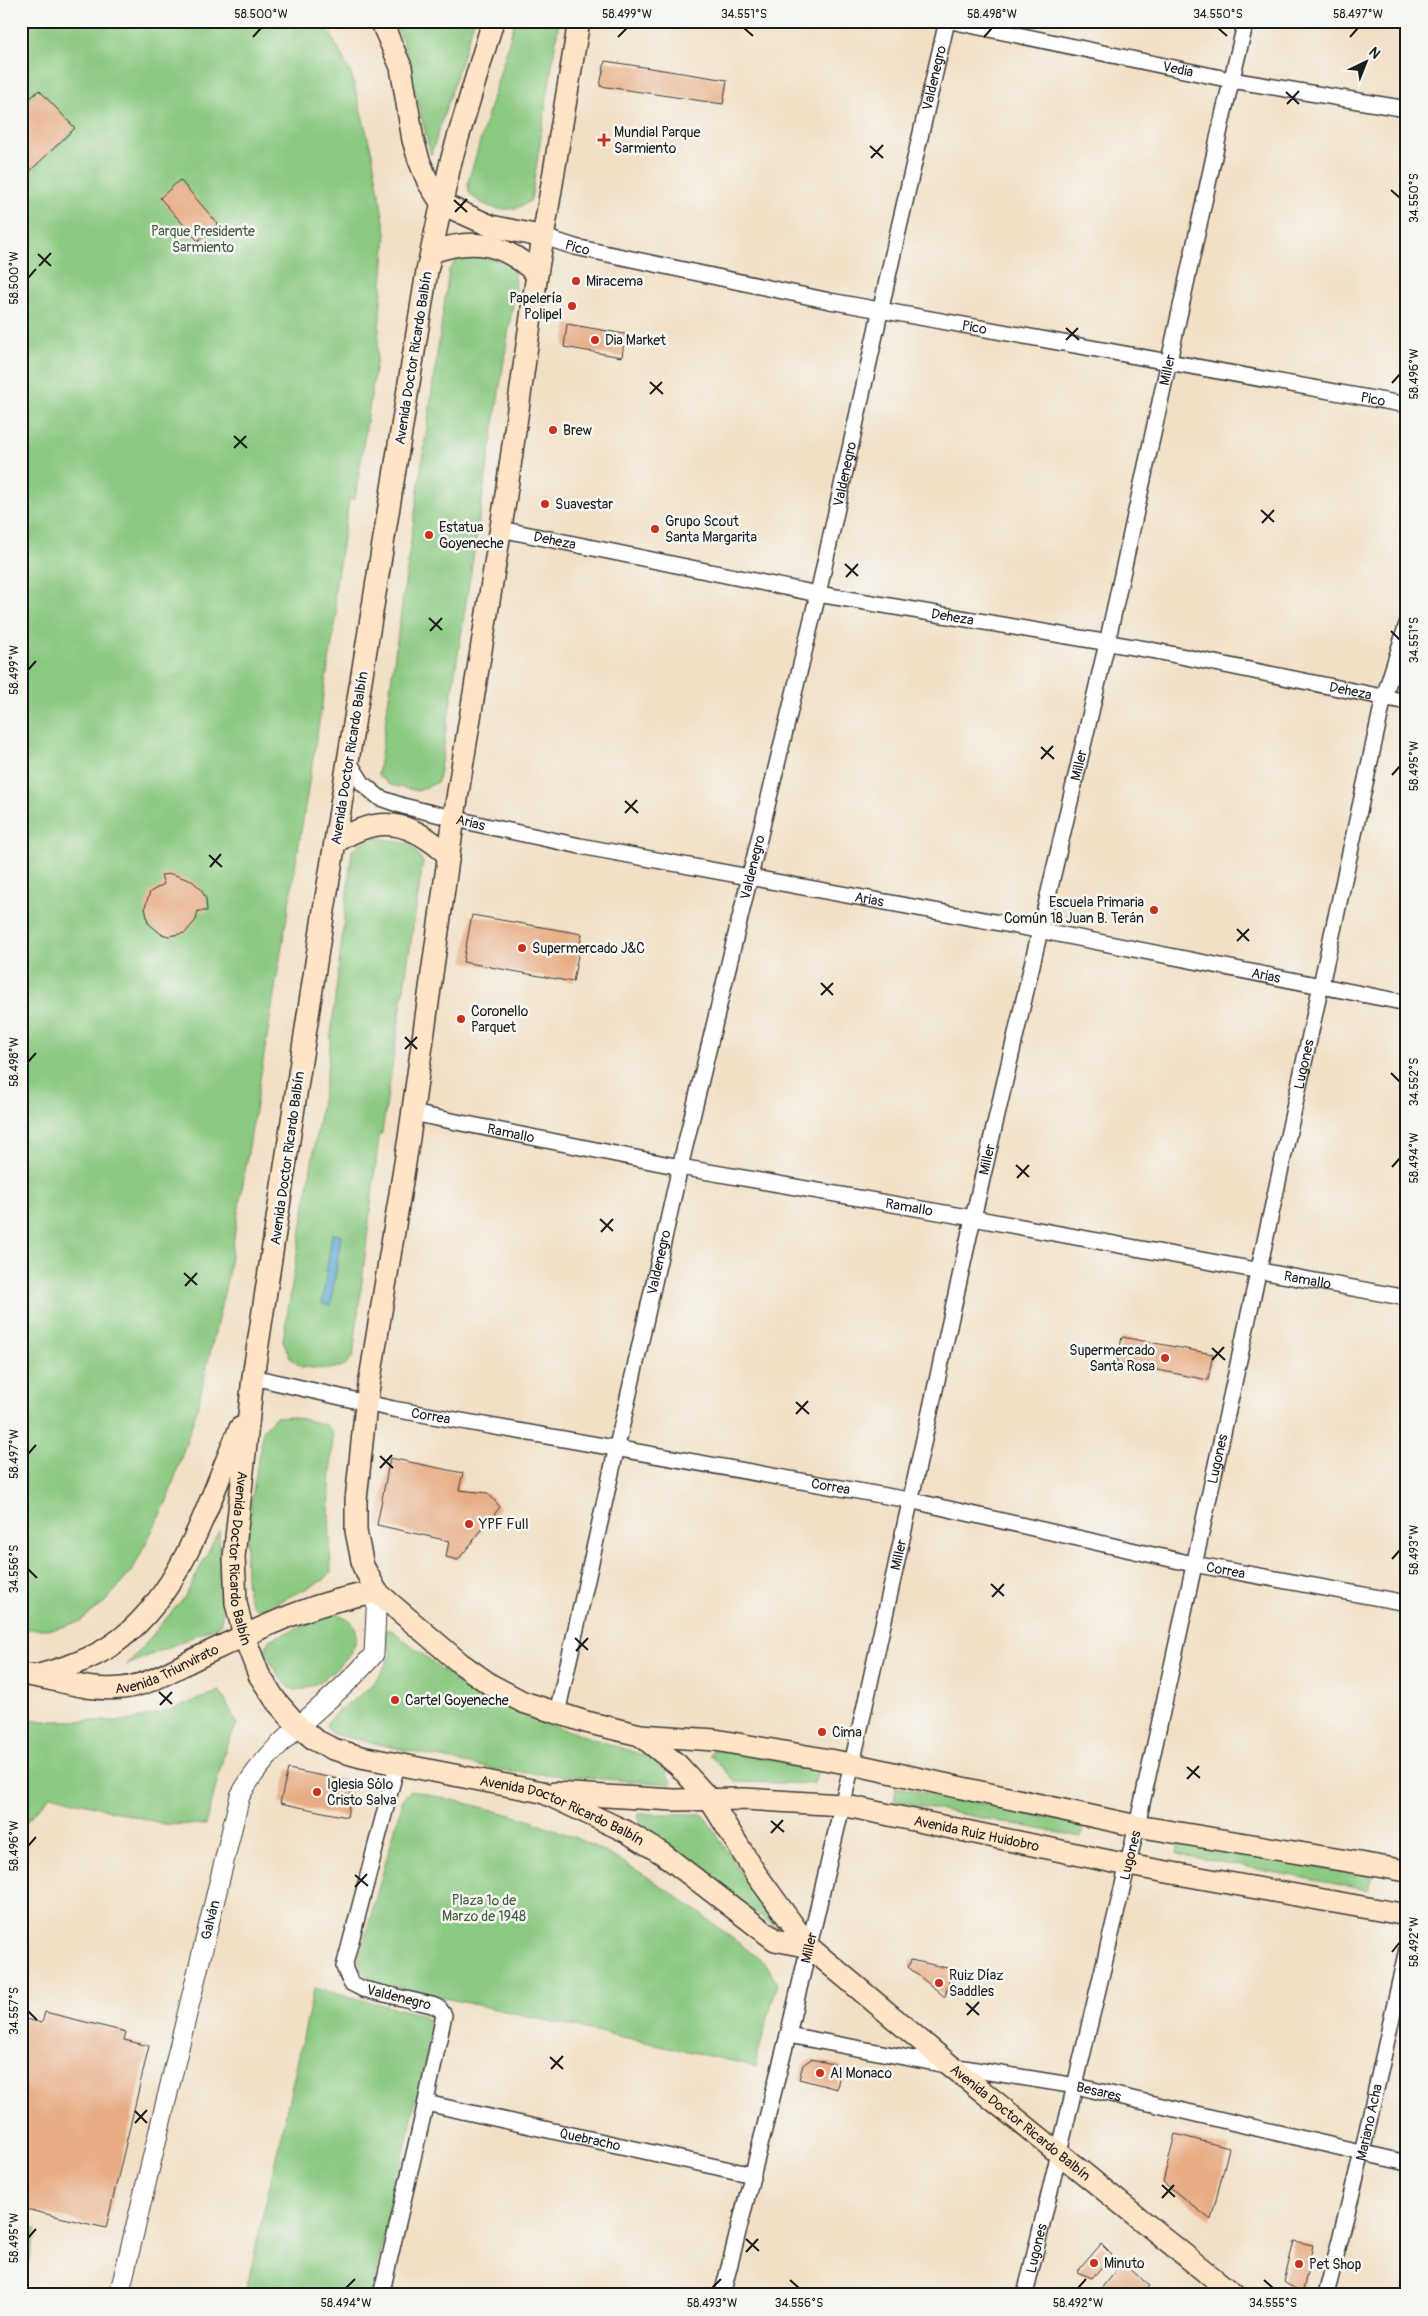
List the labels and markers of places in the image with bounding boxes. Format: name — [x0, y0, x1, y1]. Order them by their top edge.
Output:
place label: Mundial Parque Sarmiento — [614, 124, 701, 157]
marker: Mundial Parque Sarmiento — [598, 134, 610, 146]
place label: Miracema — [586, 273, 643, 290]
marker: Miracema — [570, 275, 582, 287]
place label: Papelería Polipel — [509, 290, 562, 323]
marker: Papelería Polipel — [566, 300, 578, 312]
place label: Dia Market — [605, 332, 666, 349]
marker: Dia Market — [589, 334, 601, 346]
place label: Brew — [563, 422, 593, 439]
marker: Brew — [547, 424, 559, 436]
place label: Suavestar — [555, 496, 613, 513]
marker: Suavestar — [539, 498, 551, 510]
place label: Grupo Scout Santa Margarita — [665, 513, 757, 546]
place label: Estatua Goyeneche — [439, 519, 504, 552]
marker: Grupo Scout Santa Margarita — [649, 523, 661, 535]
marker: Estatua Goyeneche — [423, 529, 435, 541]
place label: Escuela Primaria Común 18 Juan B. Terán — [1004, 894, 1144, 927]
marker: Escuela Primaria Común 18 Juan B. Terán — [1148, 904, 1160, 916]
place label: Supermercado J&C — [532, 940, 645, 957]
marker: Supermercado J&C — [516, 942, 528, 954]
place label: Coronello Parquet — [471, 1003, 529, 1036]
marker: Coronello Parquet — [455, 1013, 467, 1025]
place label: Supermercado Santa Rosa — [1069, 1342, 1155, 1375]
marker: Supermercado Santa Rosa — [1159, 1352, 1171, 1364]
place label: YPF Full — [478, 1516, 528, 1533]
marker: YPF Full — [463, 1518, 475, 1530]
place label: Cartel Goyeneche — [405, 1692, 509, 1709]
marker: Cartel Goyeneche — [389, 1694, 401, 1706]
place label: Cima — [832, 1724, 862, 1741]
marker: Cima — [816, 1726, 828, 1738]
place label: Iglesia Sólo Cristo Salva — [327, 1776, 396, 1809]
marker: Iglesia Sólo Cristo Salva — [311, 1786, 323, 1798]
place label: Ruiz Díaz Saddles — [949, 1967, 1003, 2000]
marker: Ruiz Díaz Saddles — [933, 1977, 945, 1989]
place label: Al Monaco — [830, 2065, 892, 2082]
marker: Al Monaco — [814, 2067, 826, 2079]
place label: Minuto — [1104, 2255, 1145, 2272]
place label: Pet Shop — [1309, 2256, 1362, 2273]
marker: Minuto — [1088, 2257, 1100, 2269]
marker: Pet Shop — [1293, 2258, 1305, 2270]

